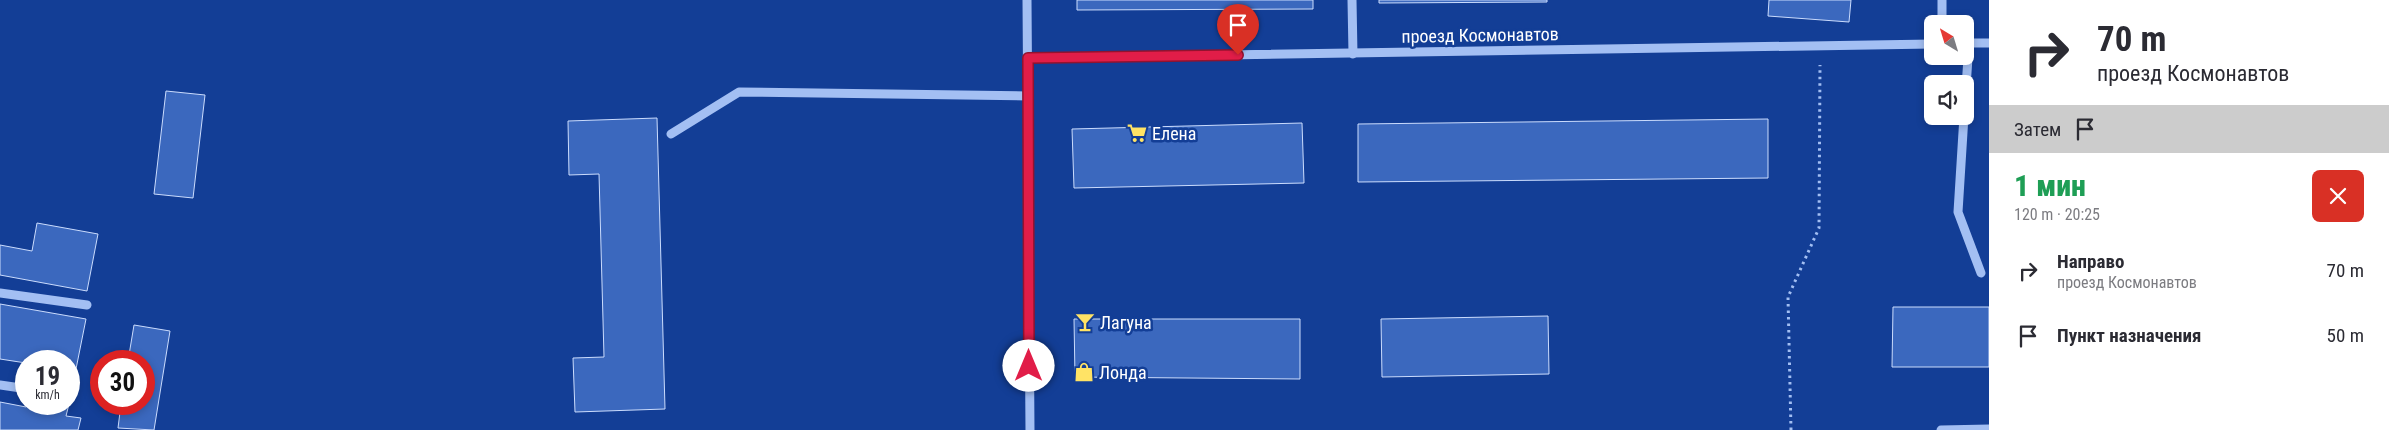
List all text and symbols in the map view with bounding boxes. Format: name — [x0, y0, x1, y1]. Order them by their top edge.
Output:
pin — [1217, 4, 1259, 55]
icon: arrive — [1224, 11, 1252, 39]
north arrow — [1924, 15, 1974, 65]
map controls — [1924, 15, 1974, 125]
text: 70 m — [2097, 19, 2166, 60]
icon: right — [2014, 20, 2079, 85]
street label: проезд Космонавтов — [1401, 23, 1559, 47]
text: проезд Космонавтов — [2097, 61, 2289, 86]
button: sound — [1924, 75, 1974, 125]
icon: arrive — [2071, 115, 2099, 143]
text: Затем — [2014, 118, 2061, 141]
supermarket icon: Елена — [1126, 122, 1148, 144]
place label: Елена — [1152, 123, 1196, 144]
text: 1 мин — [2014, 168, 2086, 203]
button: close — [2312, 170, 2364, 222]
text: 120 m · 20:25 — [2014, 205, 2100, 224]
text: Направо — [2057, 250, 2124, 273]
icon: right — [2014, 257, 2042, 285]
text: 70 m — [2327, 259, 2364, 282]
text: проезд Космонавтов — [2057, 273, 2197, 292]
bar icon: Лагуна — [1074, 311, 1096, 333]
place label: Лагуна — [1100, 312, 1152, 333]
icon: arrive — [2014, 322, 2042, 350]
text: Пункт назначения — [2057, 324, 2201, 347]
text: 50 m — [2327, 324, 2364, 347]
position arrow — [1002, 339, 1054, 391]
speed limit sign: 30 — [90, 350, 155, 415]
shop icon: Лонда — [1073, 361, 1095, 383]
text: 19 — [35, 362, 60, 391]
place label: Лонда — [1099, 362, 1147, 383]
text: km/h — [35, 388, 60, 402]

